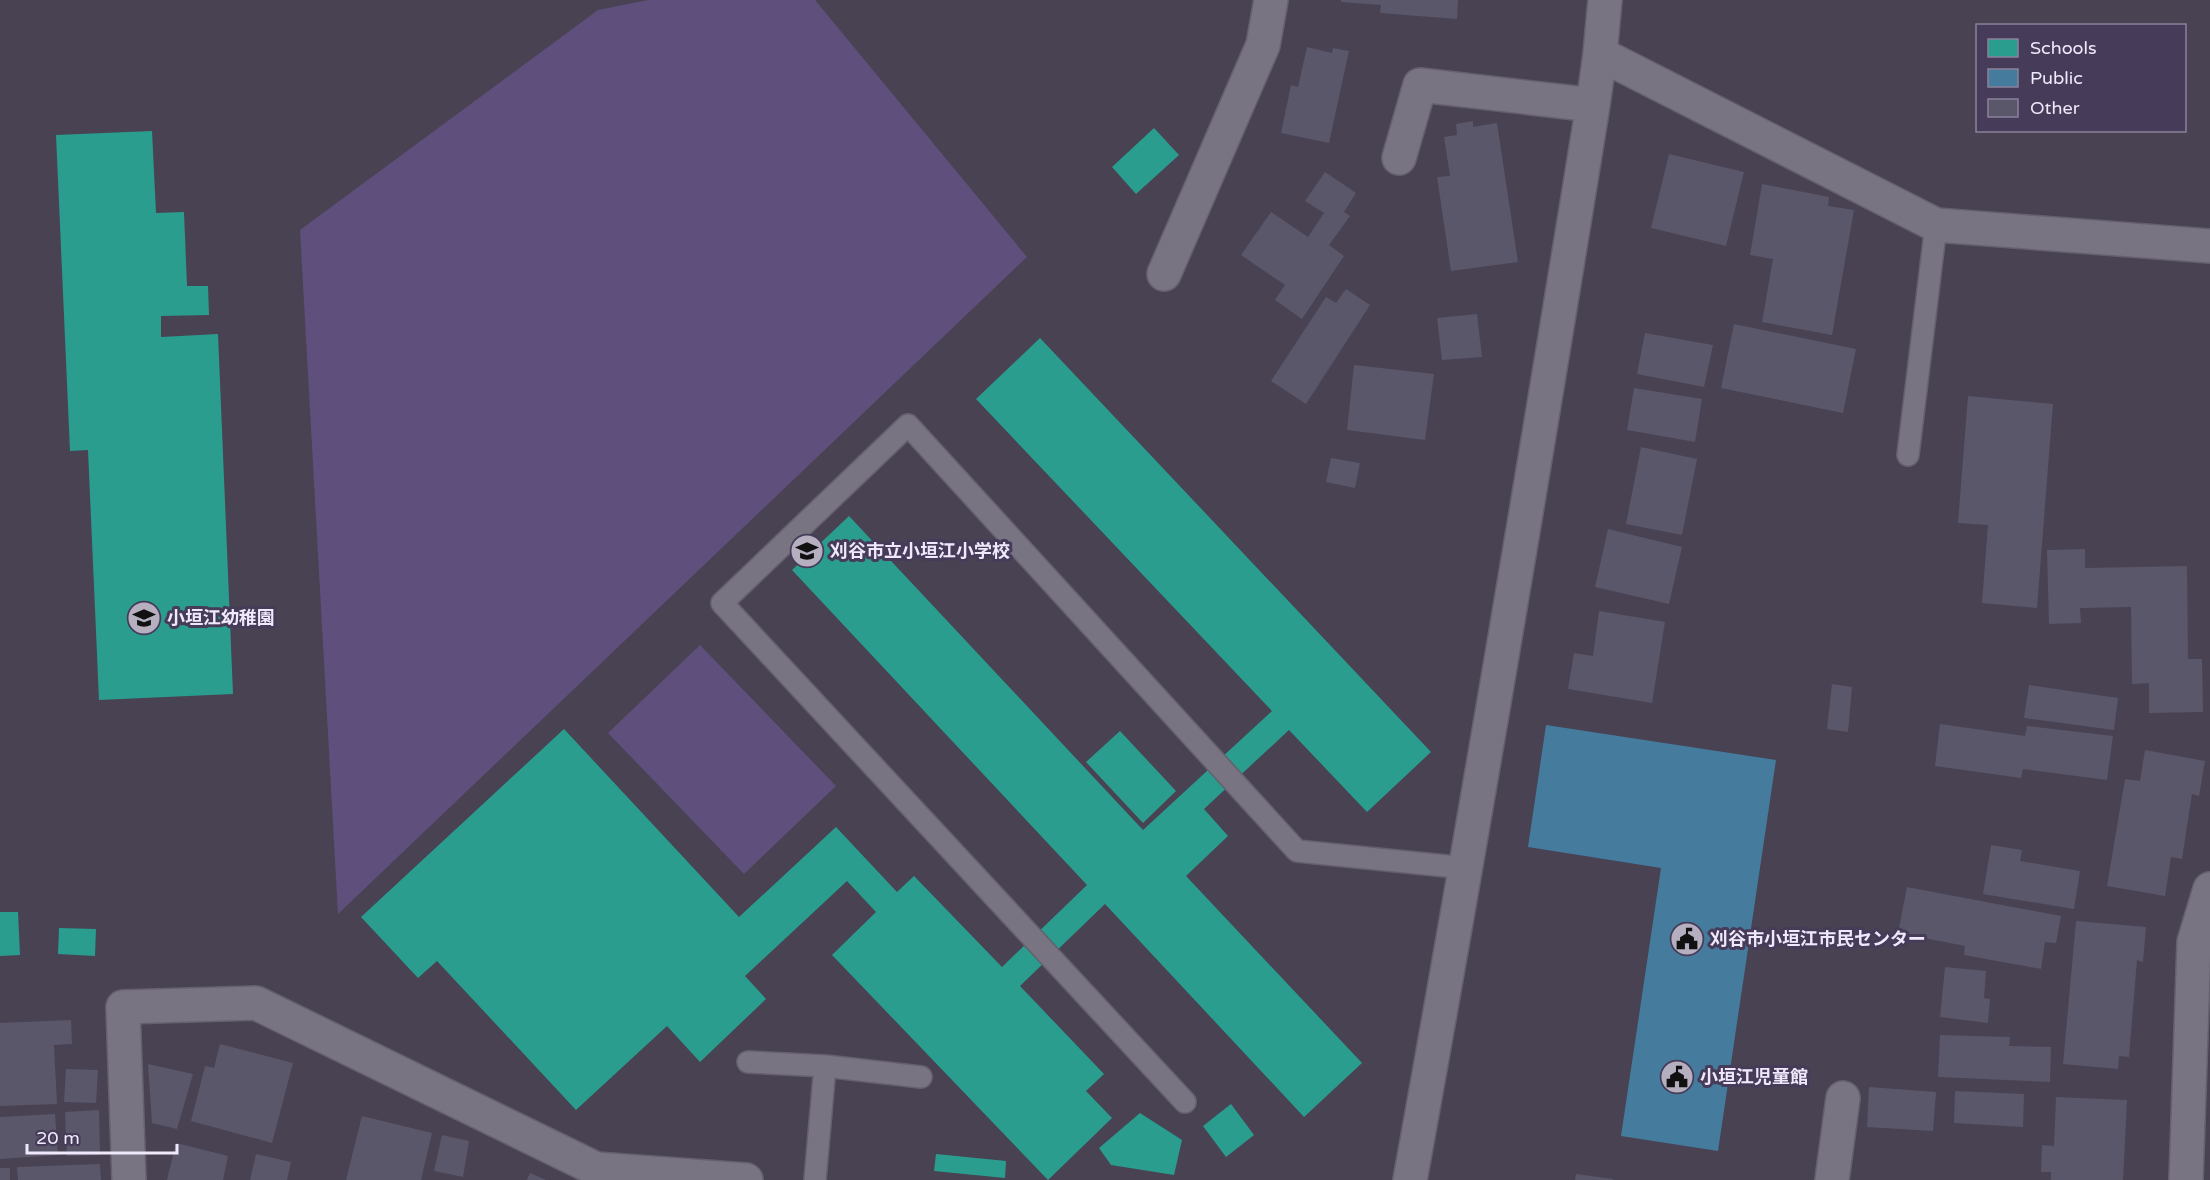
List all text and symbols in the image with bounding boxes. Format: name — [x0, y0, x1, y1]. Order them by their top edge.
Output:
legend — [1976, 24, 2186, 132]
text: Schools — [2030, 37, 2097, 59]
text: Public — [2030, 67, 2083, 89]
text: Other — [2030, 97, 2080, 119]
school or university icon: 刈谷市立小垣江小学校 — [789, 533, 825, 569]
place label: 刈谷市立小垣江小学校 — [830, 540, 1010, 562]
school or university icon: 小垣江幼稚園 — [126, 600, 162, 636]
place label: 小垣江幼稚園 — [167, 607, 275, 629]
public building icon: 刈谷市小垣江市民センター — [1669, 921, 1705, 957]
place label: 刈谷市小垣江市民センター — [1710, 928, 1926, 950]
public building icon: 小垣江児童館 — [1659, 1059, 1695, 1095]
place label: 小垣江児童館 — [1700, 1066, 1808, 1088]
scale bar — [27, 1117, 177, 1155]
text: 20 m — [36, 1127, 80, 1149]

